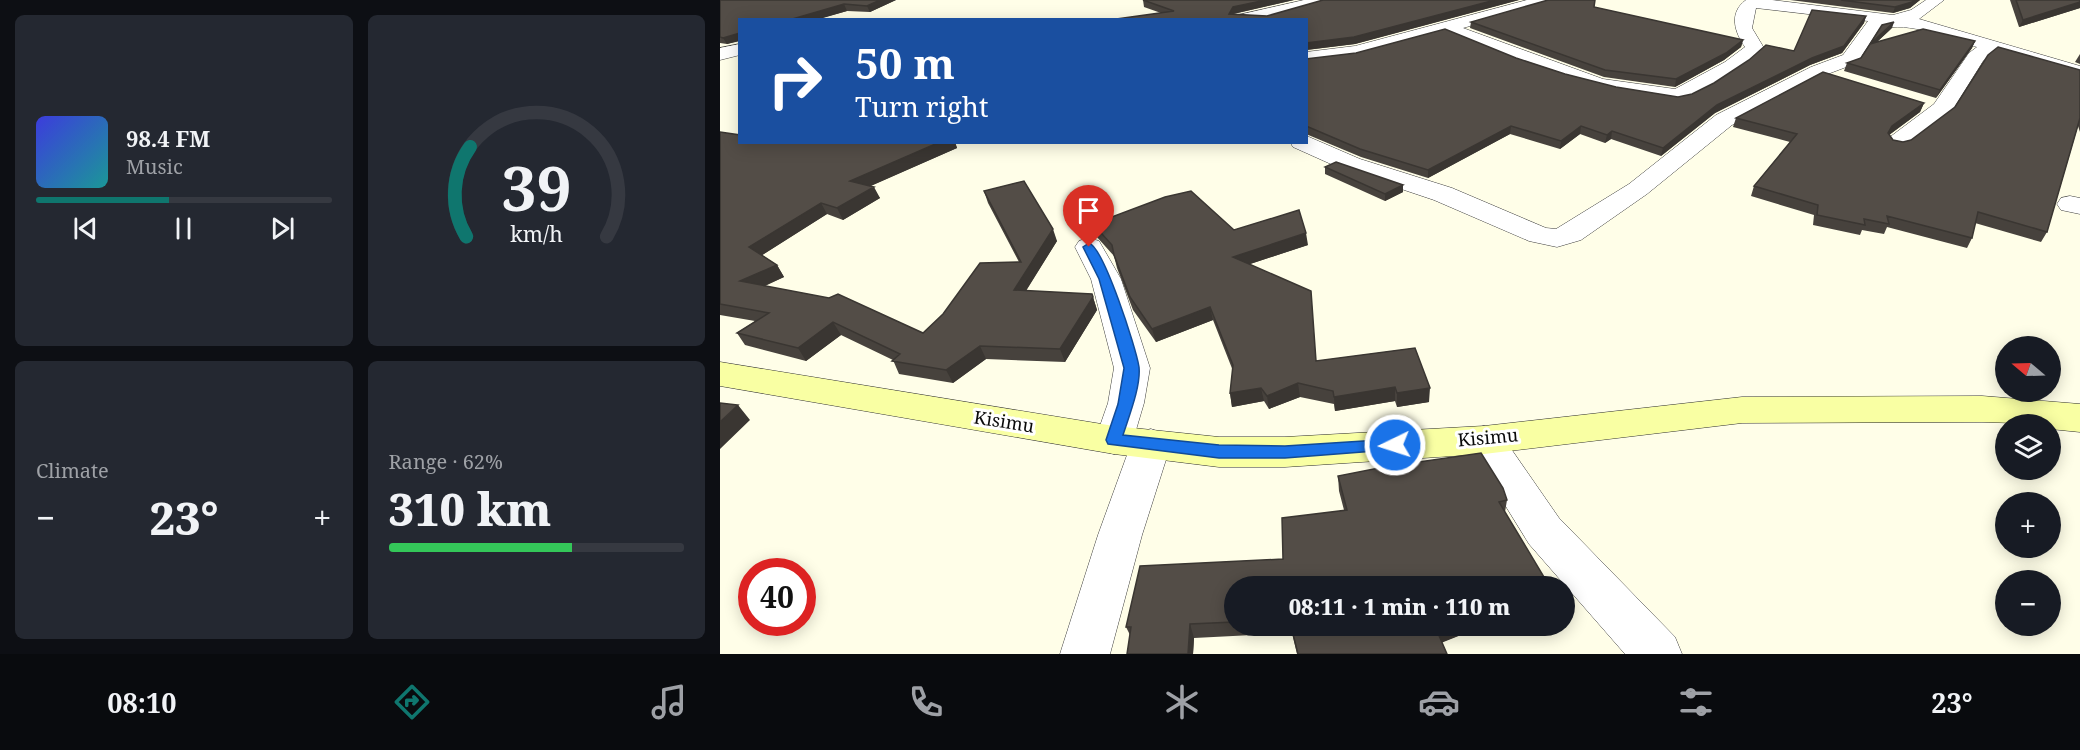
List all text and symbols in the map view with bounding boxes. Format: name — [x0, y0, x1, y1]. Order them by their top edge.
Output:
text: 50 m — [855, 34, 955, 91]
icon: right — [756, 42, 834, 120]
text: Turn right — [855, 88, 988, 125]
text: 98.4 FM — [126, 123, 210, 153]
text: 39 — [501, 145, 572, 230]
text: Music — [126, 153, 183, 180]
pin — [1063, 185, 1114, 247]
icon: arrive — [1072, 194, 1105, 227]
icon: previous — [69, 212, 102, 245]
icon: pause — [167, 212, 200, 245]
icon: next — [266, 212, 299, 245]
text: km/h — [510, 220, 563, 249]
north arrow — [1995, 336, 2061, 402]
map controls — [1995, 336, 2061, 636]
street label: Kisimu — [972, 404, 1037, 438]
position arrow — [1363, 413, 1427, 477]
button: layers — [1995, 414, 2061, 480]
street label: Kisimu — [1457, 422, 1520, 452]
text: Range · 62% — [389, 448, 503, 475]
text: Climate — [36, 457, 109, 484]
text: 310 km — [389, 478, 551, 539]
text: 23° — [150, 487, 219, 548]
button: + — [1995, 492, 2061, 558]
text: − — [36, 495, 55, 540]
text: + — [313, 495, 332, 540]
speed limit sign: 40 — [738, 558, 816, 636]
button: − — [1995, 570, 2061, 636]
text: 08:11 · 1 min · 110 m — [1289, 591, 1510, 621]
icon: directions — [391, 681, 433, 723]
icon: music — [648, 681, 690, 723]
icon: phone — [905, 681, 947, 723]
icon: climate — [1161, 681, 1203, 723]
icon: car — [1418, 681, 1460, 723]
icon: filters — [1675, 681, 1717, 723]
text: 08:10 — [107, 684, 177, 721]
text: 23° — [1931, 684, 1973, 721]

